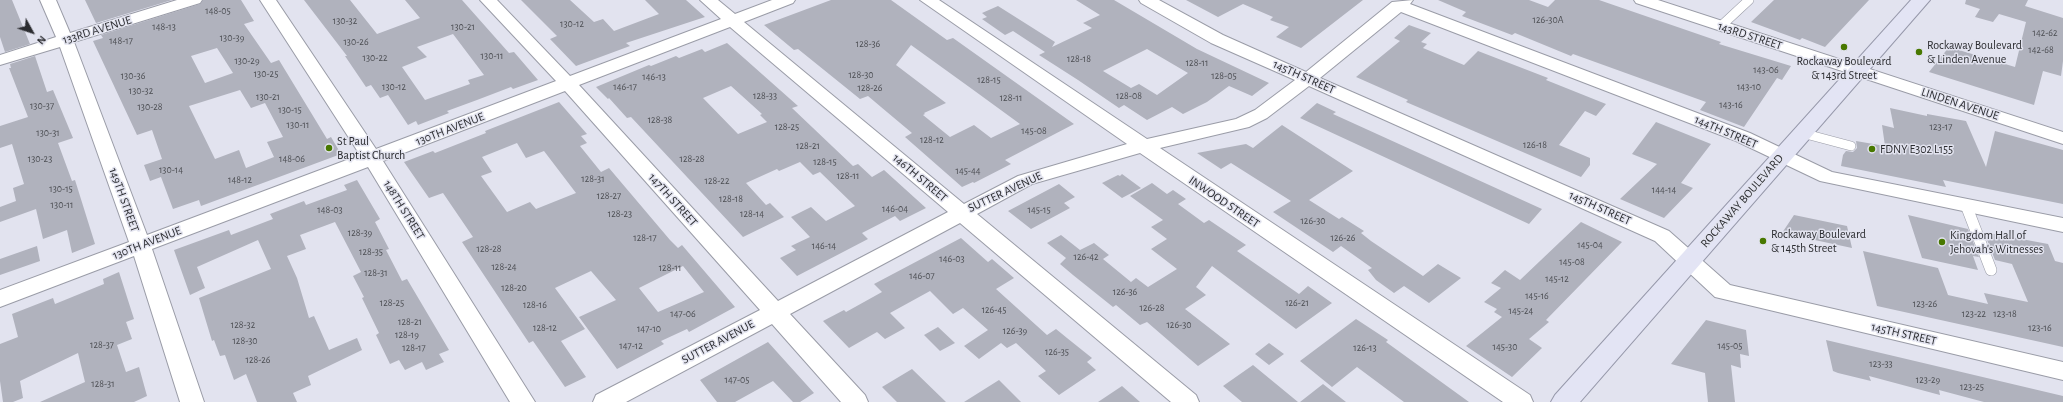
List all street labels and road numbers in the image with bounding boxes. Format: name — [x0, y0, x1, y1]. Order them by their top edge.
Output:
street label: 133RD AVENUE — [61, 13, 133, 47]
street label: 143RD STREET — [1716, 19, 1784, 53]
street label: 145TH STREET — [1271, 57, 1337, 97]
street label: LINDEN AVENUE — [1919, 85, 2001, 123]
street label: 130TH AVENUE — [414, 109, 486, 149]
street label: 144TH STREET — [1692, 112, 1760, 152]
street label: 146TH STREET — [890, 151, 950, 205]
street label: ROCKAWAY BOULEVARD — [1698, 151, 1786, 251]
street label: 149TH STREET — [106, 166, 142, 234]
street label: SUTTER AVENUE — [966, 169, 1044, 215]
street label: 147TH STREET — [645, 170, 701, 230]
street label: INWOOD STREET — [1186, 173, 1262, 231]
street label: 148TH STREET — [380, 178, 428, 242]
street label: 145TH STREET — [1567, 188, 1633, 228]
street label: 130TH AVENUE — [111, 223, 183, 263]
street label: SUTTER AVENUE — [679, 317, 757, 367]
street label: 145TH STREET — [1870, 320, 1938, 348]

